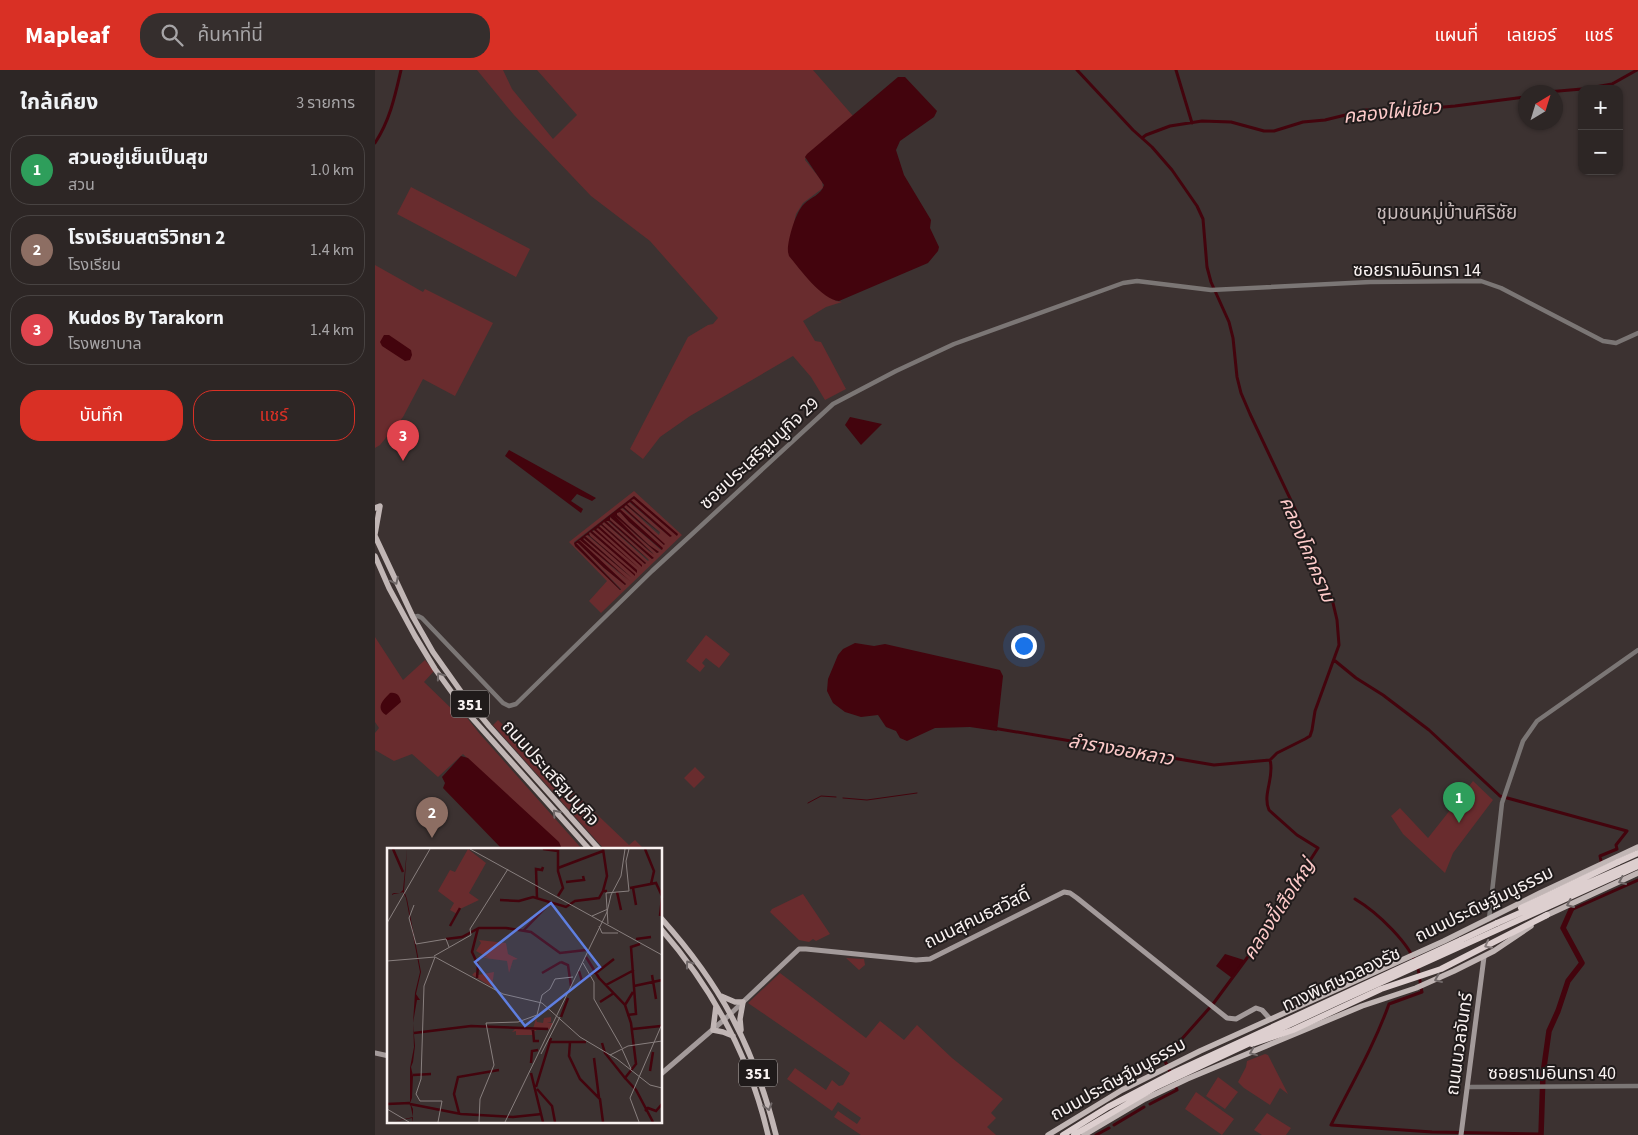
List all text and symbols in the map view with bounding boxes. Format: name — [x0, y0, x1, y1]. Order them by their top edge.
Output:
search box — [140, 13, 490, 58]
text: Mapleaf — [25, 18, 110, 53]
icon: search — [158, 21, 186, 49]
text: ค้นหาที่นี่ — [198, 22, 263, 49]
text: แผนที่ — [1434, 23, 1478, 48]
text: เลเยอร์ — [1506, 23, 1556, 48]
text: แชร์ — [1584, 23, 1613, 48]
north arrow — [1518, 85, 1563, 130]
map controls — [1578, 85, 1623, 175]
button: + — [1578, 85, 1623, 130]
text: ใกล้เคียง — [20, 87, 98, 117]
text: 3 รายการ — [296, 92, 355, 114]
water label: คลองไผ่เขียว — [1342, 94, 1443, 131]
button: − — [1578, 130, 1623, 175]
text: สวนอยู่เย็นเป็นสุข — [68, 145, 208, 172]
text: 1 — [33, 159, 41, 181]
text: 1.0 km — [310, 159, 354, 181]
text: สวน — [68, 174, 95, 196]
district label: ชุมชนหมู่บ้านศิริชัย — [1377, 200, 1517, 227]
text: โรงเรียนสตรีวิทยา 2 — [68, 225, 225, 252]
text: 2 — [33, 239, 41, 261]
text: 1.4 km — [310, 239, 354, 261]
text: โรงเรียน — [68, 254, 121, 276]
street label: ซอยรามอินทรา 14 — [1353, 258, 1481, 283]
text: Kudos By Tarakorn — [68, 305, 224, 332]
text: 3 — [33, 319, 41, 341]
text: 1.4 km — [310, 319, 354, 341]
text: โรงพยาบาล — [68, 333, 142, 355]
button: บันทึก — [20, 390, 183, 441]
button: แชร์ — [193, 390, 355, 441]
street label: ซอยประเสริฐมนูกิจ 29 — [694, 391, 825, 515]
pin: 3 — [387, 420, 419, 461]
water label: คลองโคกคราม — [1272, 492, 1342, 608]
one-way arrow — [389, 576, 399, 585]
your location — [1011, 633, 1037, 659]
one-way arrow — [437, 672, 446, 681]
road number: 351 — [451, 690, 489, 718]
street label: ถนนประเสริฐมนูกิจ — [496, 715, 605, 832]
water label: ลำรางออหลาว — [1066, 728, 1176, 773]
pin: 1 — [1443, 782, 1475, 823]
pin: 2 — [416, 797, 448, 838]
one-way arrow — [553, 809, 562, 818]
inset map — [387, 848, 663, 1122]
water label: คลองขี้เสือใหญ่ — [1236, 851, 1324, 965]
street label: ถนนประดิษฐ์มนูธรรม — [1411, 860, 1558, 949]
one-way arrow — [1618, 874, 1627, 885]
street label: ถนนสุคนธสวัสดิ์ — [920, 882, 1035, 955]
one-way arrow — [1566, 898, 1575, 909]
one-way arrow — [1484, 939, 1493, 949]
street label: ทางพิเศษฉลองรัช — [1278, 941, 1405, 1018]
one-way arrow — [686, 960, 695, 969]
one-way arrow — [1434, 972, 1443, 983]
street label: ถนนนวลจันทร์ — [1440, 990, 1479, 1097]
street label: ถนนประดิษฐ์มนูธรรม — [1046, 1032, 1191, 1127]
one-way arrow — [1249, 1046, 1257, 1056]
road number: 351 — [739, 1060, 777, 1086]
street label: ซอยรามอินทรา 40 — [1488, 1061, 1616, 1086]
one-way arrow — [763, 1103, 773, 1111]

